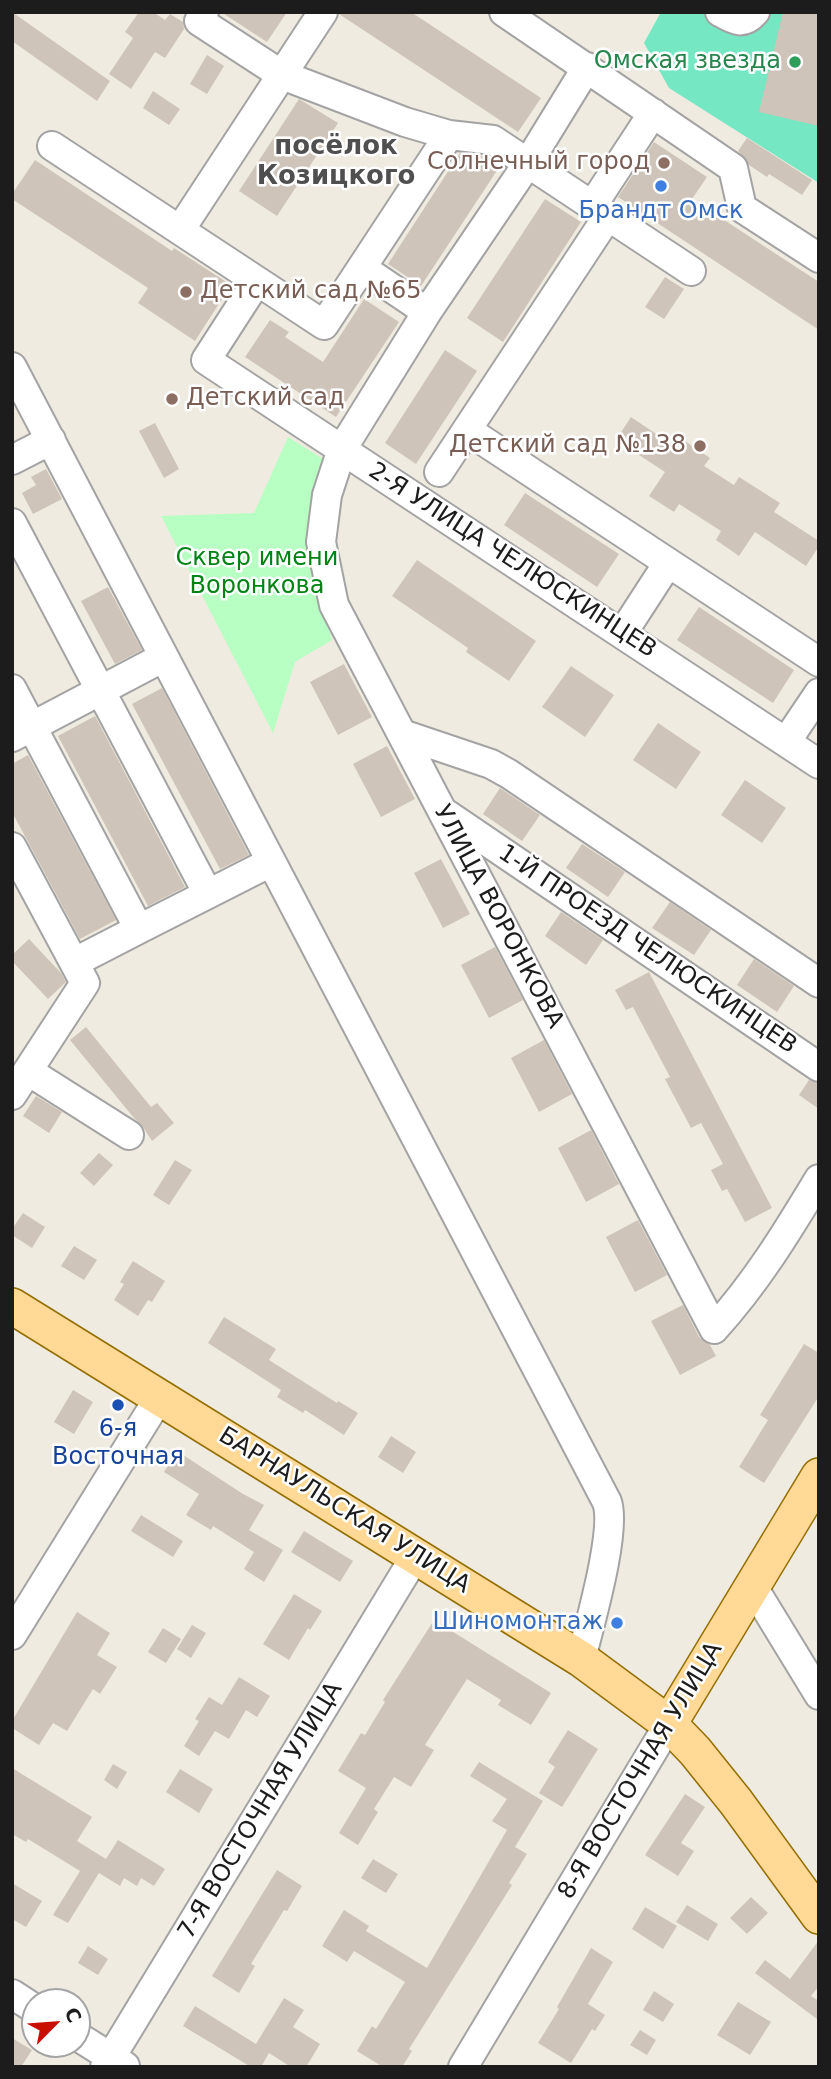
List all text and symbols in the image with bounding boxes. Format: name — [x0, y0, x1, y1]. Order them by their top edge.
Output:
place label: Омская звезда — [594, 48, 781, 76]
marker: Омская звезда — [787, 54, 803, 70]
district label: посёлок Козицкого — [257, 131, 415, 192]
place label: Солнечный город — [427, 149, 650, 177]
marker: Солнечный город — [656, 155, 672, 171]
marker: Брандт Омск — [653, 178, 669, 194]
place label: Брандт Омск — [579, 198, 743, 226]
place label: Детский сад №65 — [200, 278, 422, 306]
marker: Детский сад №65 — [178, 284, 194, 300]
place label: Детский сад — [186, 385, 345, 413]
marker: Детский сад — [164, 391, 180, 407]
place label: Детский сад №138 — [449, 432, 686, 460]
marker: Детский сад №138 — [692, 438, 708, 454]
street label: 2-Я УЛИЦА ЧЕЛЮСКИНЦЕВ — [363, 457, 661, 665]
park label: Сквер имени Воронкова — [176, 545, 338, 601]
street label: УЛИЦА ВОРОНКОВА — [427, 800, 569, 1034]
street label: 1-Й ПРОЕЗД ЧЕЛЮСКИНЦЕВ — [492, 839, 802, 1061]
marker: 6-я Восточная — [110, 1397, 126, 1413]
place label: 6-я Восточная — [52, 1416, 184, 1472]
street label: БАРНАУЛЬСКАЯ УЛИЦА — [213, 1422, 475, 1600]
place label: Шиномонтаж — [433, 1609, 603, 1637]
marker: Шиномонтаж — [609, 1615, 625, 1631]
street label: 8-Я ВОСТОЧНАЯ УЛИЦА — [553, 1637, 729, 1905]
street label: 7-Я ВОСТОЧНАЯ УЛИЦА — [173, 1677, 349, 1945]
north arrow — [21, 1988, 91, 2058]
text: С — [60, 2004, 86, 2026]

